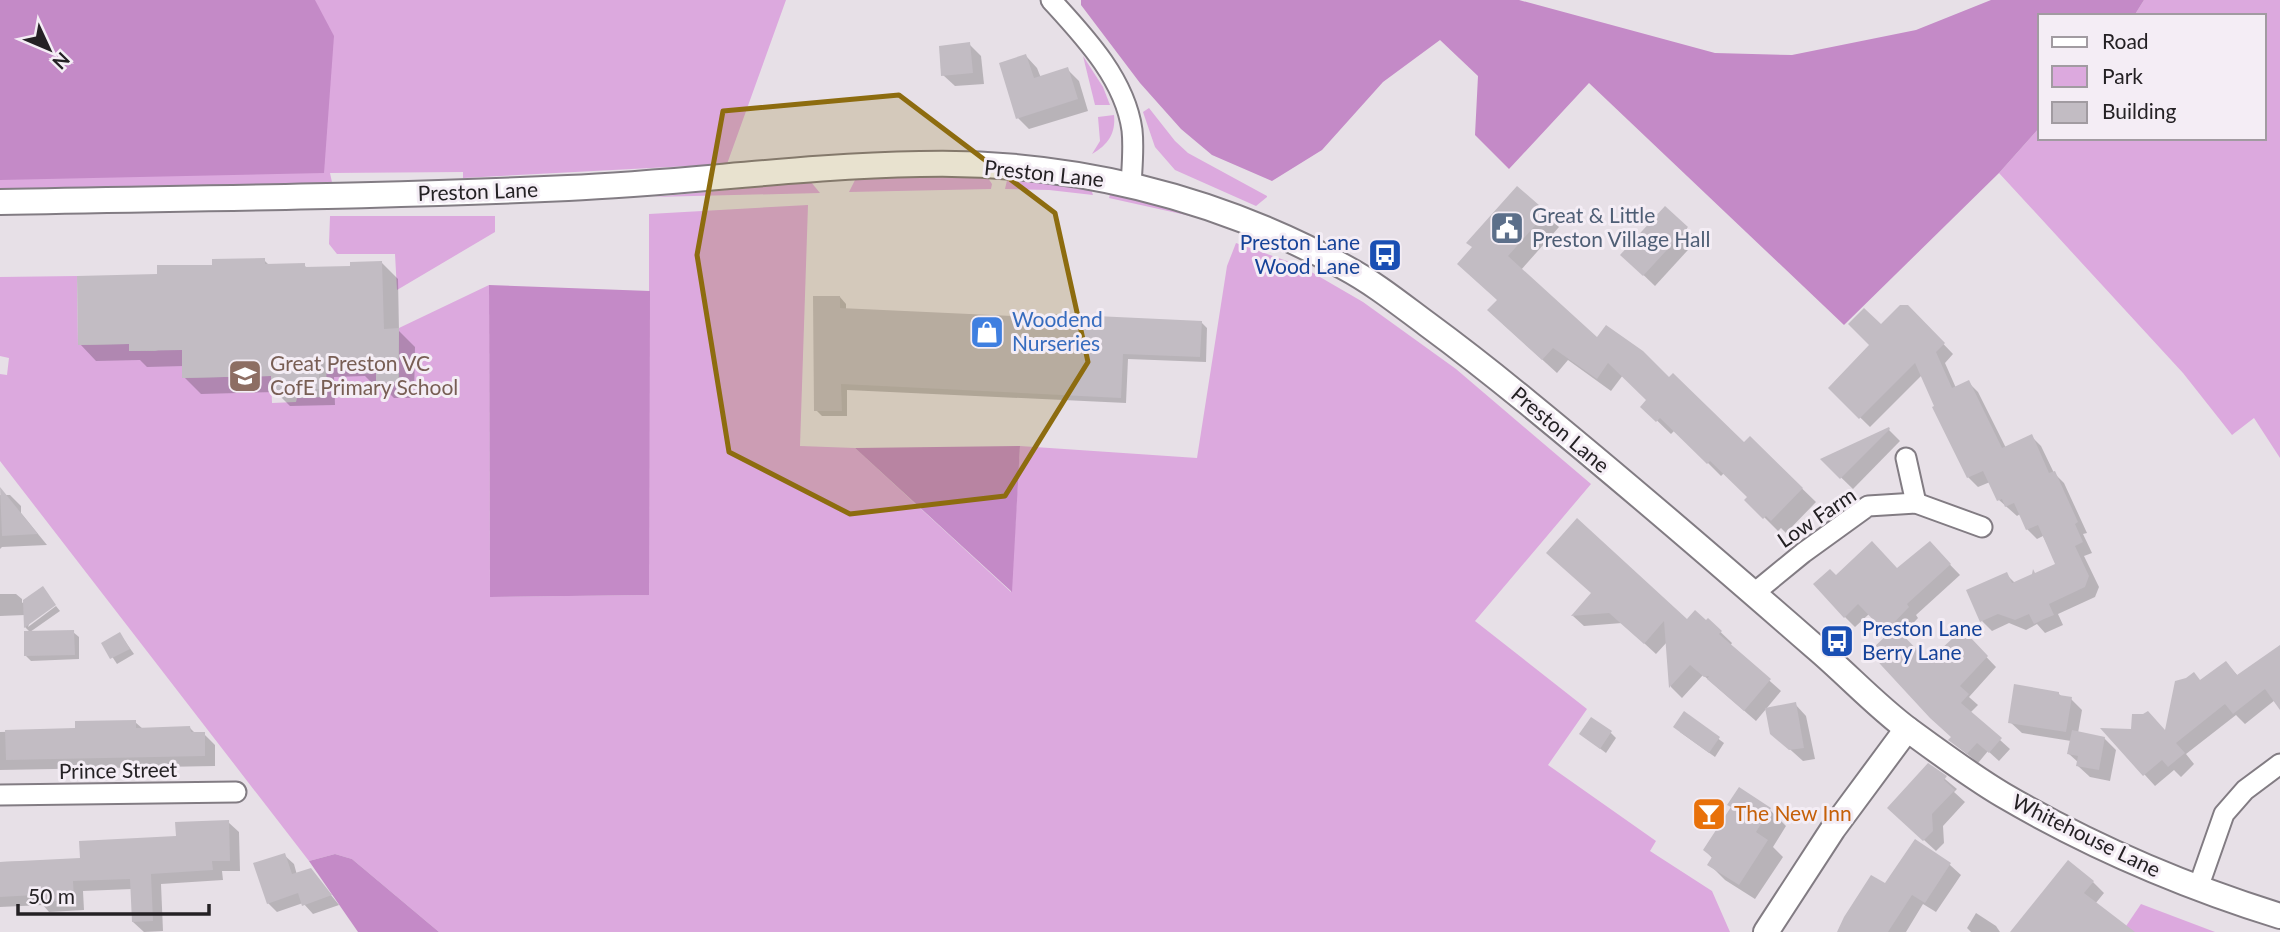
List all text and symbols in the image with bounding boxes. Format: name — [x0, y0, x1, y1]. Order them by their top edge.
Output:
north arrow — [14, 14, 84, 84]
legend — [2038, 14, 2266, 140]
text: Road — [2102, 28, 2149, 53]
text: N — [48, 48, 75, 74]
text: Park — [2102, 63, 2143, 88]
text: Building — [2102, 98, 2177, 123]
street label: Preston Lane — [983, 154, 1105, 191]
street label: Preston Lane — [417, 176, 539, 205]
place label: Great & Little Preston Village Hall — [1532, 202, 1710, 251]
public building icon: Great & Little Preston Village Hall — [1488, 209, 1526, 247]
place label: Preston Lane Wood Lane — [1240, 229, 1360, 278]
bus stop icon: Preston Lane Wood Lane — [1366, 236, 1404, 274]
place label: Woodend Nurseries — [1012, 306, 1103, 355]
shop icon: Woodend Nurseries — [968, 313, 1006, 351]
place label: Great Preston VC CofE Primary School — [270, 350, 458, 399]
school or university icon: Great Preston VC CofE Primary School — [226, 357, 264, 395]
street label: Preston Lane — [1507, 381, 1615, 477]
street label: Low Farm — [1772, 482, 1860, 552]
place label: Preston Lane Berry Lane — [1862, 615, 1982, 664]
bus stop icon: Preston Lane Berry Lane — [1818, 622, 1856, 660]
street label: Prince Street — [59, 756, 178, 783]
street label: Whitehouse Lane — [2008, 788, 2165, 881]
bar icon: The New Inn — [1690, 795, 1728, 833]
place label: The New Inn — [1734, 800, 1852, 825]
scale bar — [18, 872, 208, 916]
text: 50 m — [28, 883, 75, 908]

